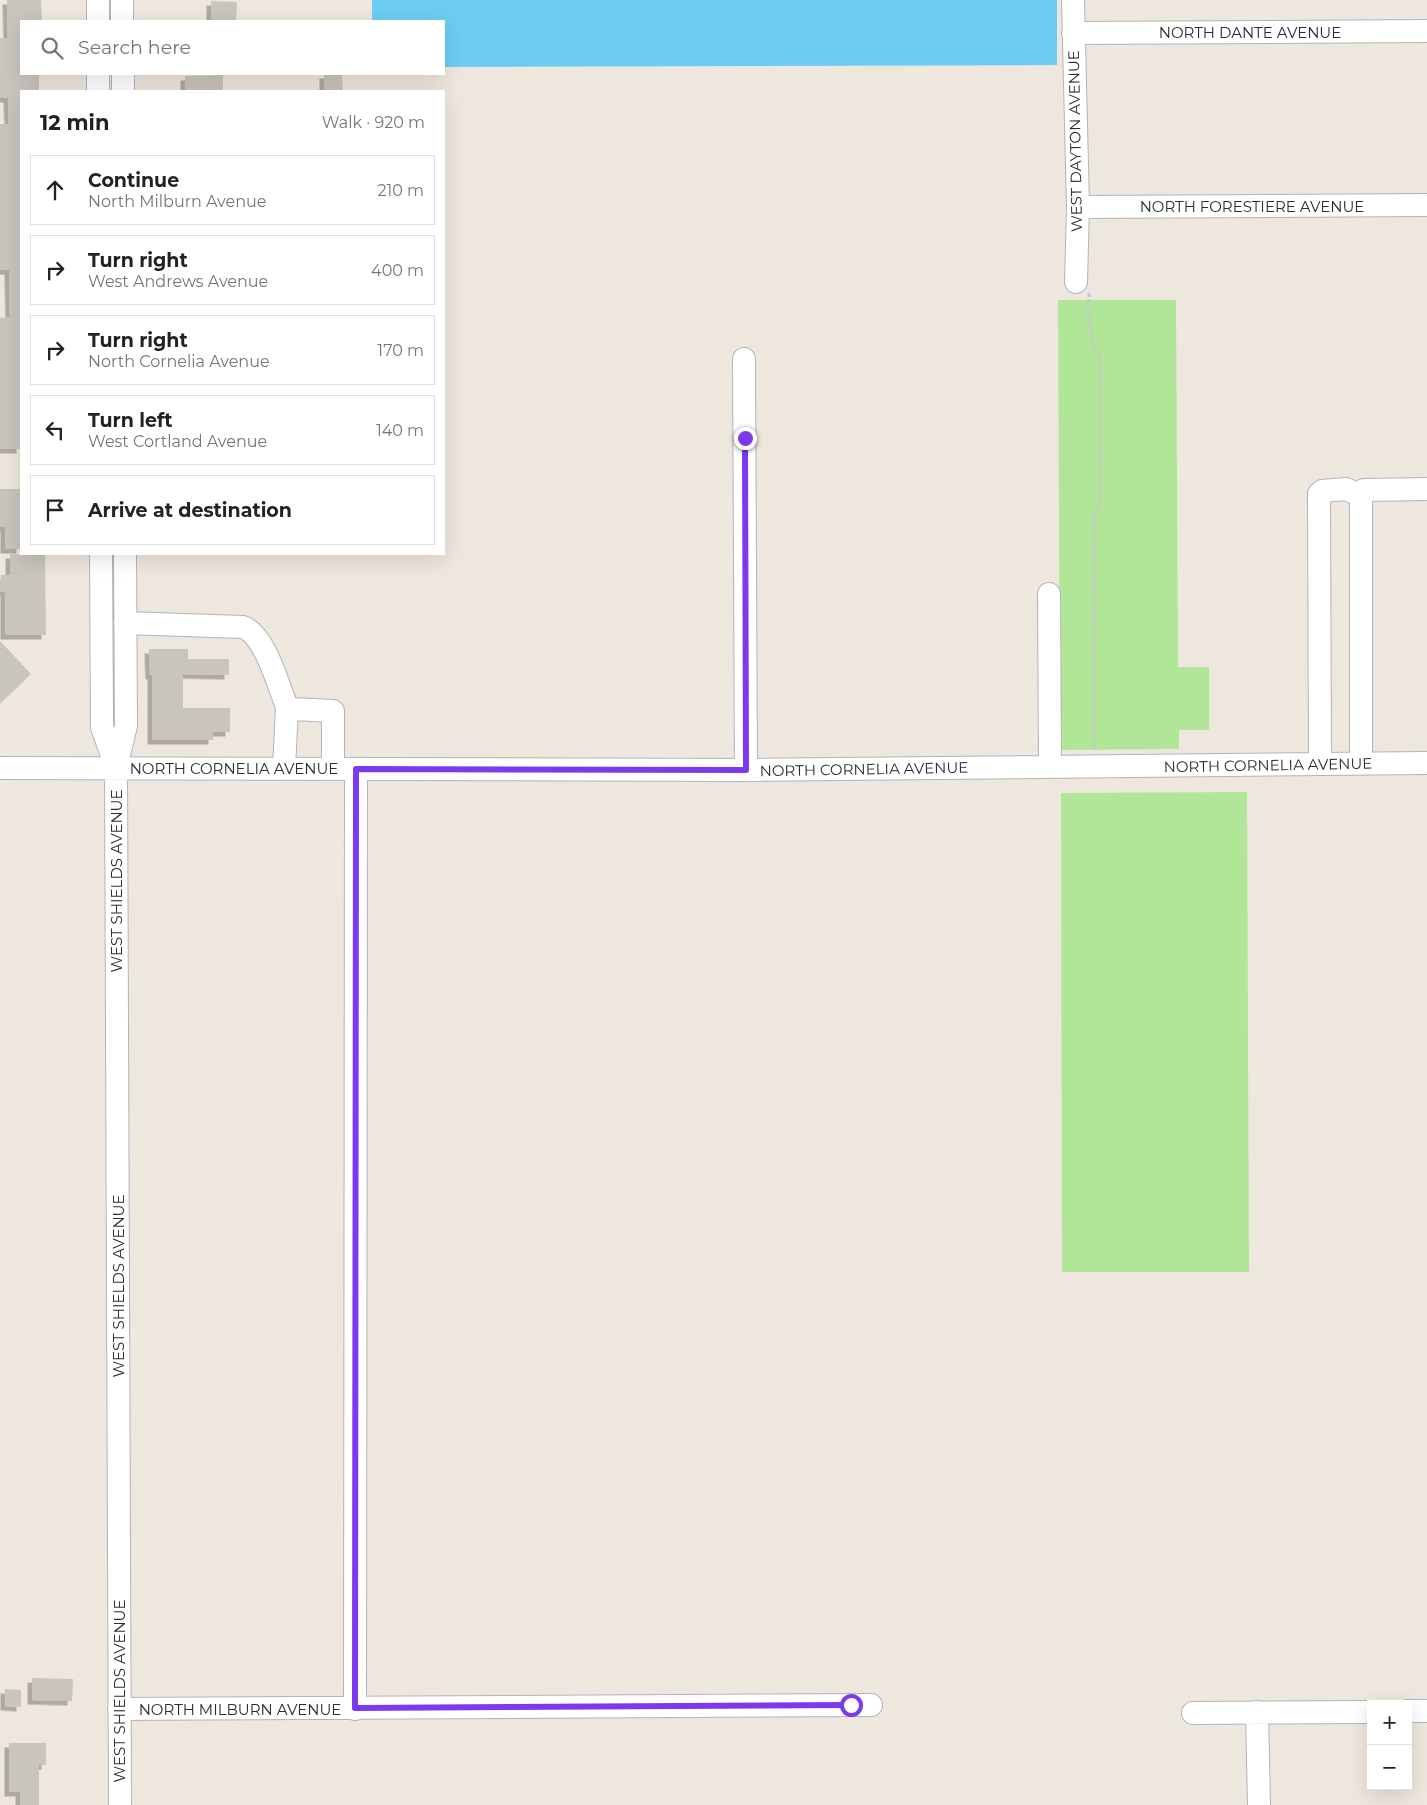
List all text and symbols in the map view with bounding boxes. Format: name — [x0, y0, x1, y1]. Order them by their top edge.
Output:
search box — [20, 20, 445, 75]
street label: NORTH DANTE AVENUE — [1159, 23, 1341, 42]
icon: search — [38, 34, 66, 62]
text: Search here — [78, 36, 191, 59]
street label: WEST DAYTON AVENUE — [1064, 50, 1086, 232]
text: 12 min — [40, 110, 109, 135]
text: Walk · 920 m — [322, 113, 425, 132]
text: Continue — [88, 169, 179, 192]
icon: ahead — [41, 176, 69, 204]
text: 210 m — [377, 181, 424, 200]
text: North Milburn Avenue — [88, 192, 266, 211]
street label: NORTH FORESTIERE AVENUE — [1140, 197, 1364, 216]
text: Turn right — [88, 249, 188, 272]
icon: right — [41, 256, 69, 284]
text: 400 m — [371, 261, 424, 280]
text: West Andrews Avenue — [88, 272, 268, 291]
text: Turn right — [88, 329, 188, 352]
icon: right — [41, 336, 69, 364]
text: 170 m — [377, 341, 424, 360]
text: North Cornelia Avenue — [88, 352, 270, 371]
text: Turn left — [88, 409, 173, 432]
icon: left — [41, 416, 69, 444]
text: 140 m — [376, 421, 424, 440]
route end — [734, 427, 757, 450]
text: West Cortland Avenue — [88, 432, 267, 451]
icon: arrive — [41, 496, 69, 524]
text: Arrive at destination — [88, 499, 292, 522]
street label: NORTH CORNELIA AVENUE — [1164, 754, 1372, 776]
street label: NORTH CORNELIA AVENUE — [760, 758, 968, 780]
street label: NORTH CORNELIA AVENUE — [130, 759, 338, 778]
street label: WEST SHIELDS AVENUE — [107, 789, 126, 973]
street label: WEST SHIELDS AVENUE — [109, 1194, 128, 1378]
street label: WEST SHIELDS AVENUE — [110, 1599, 129, 1783]
route start — [840, 1694, 863, 1717]
street label: NORTH MILBURN AVENUE — [139, 1700, 341, 1719]
map controls — [1367, 1700, 1412, 1790]
button: + — [1367, 1700, 1412, 1745]
button: − — [1367, 1745, 1412, 1790]

